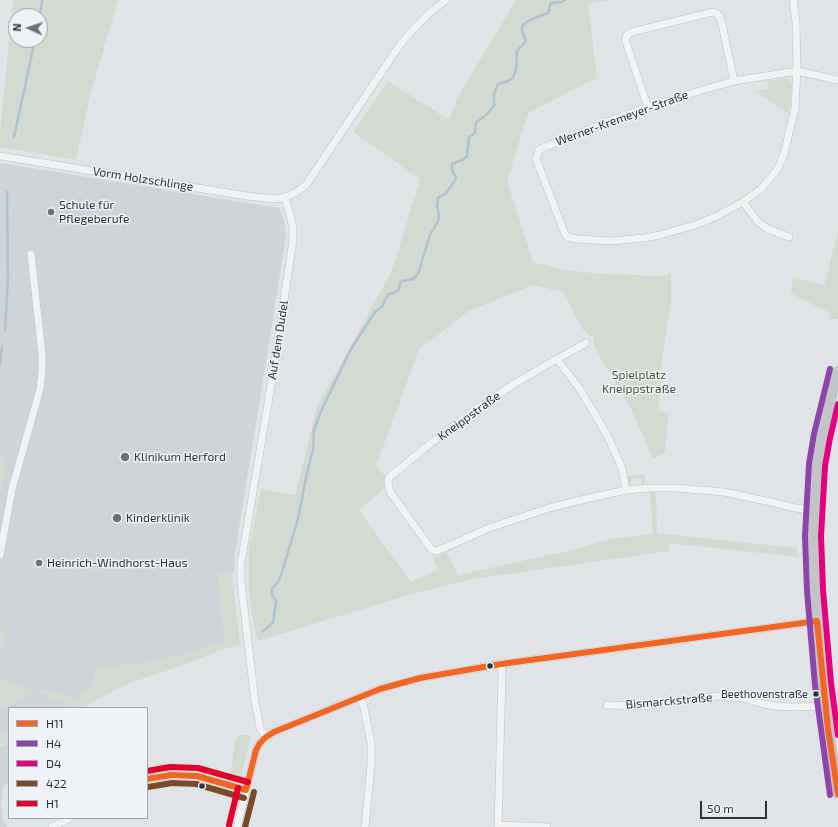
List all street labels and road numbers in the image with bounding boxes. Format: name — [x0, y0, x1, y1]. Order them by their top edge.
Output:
street label: Werner-Kremeyer-Straße — [554, 87, 690, 149]
street label: Vorm Holzschlinge — [92, 164, 194, 194]
street label: Auf dem Dudel — [265, 299, 291, 381]
street label: Kneippstraße — [435, 388, 503, 444]
street label: Bismarckstraße — [625, 690, 713, 712]

